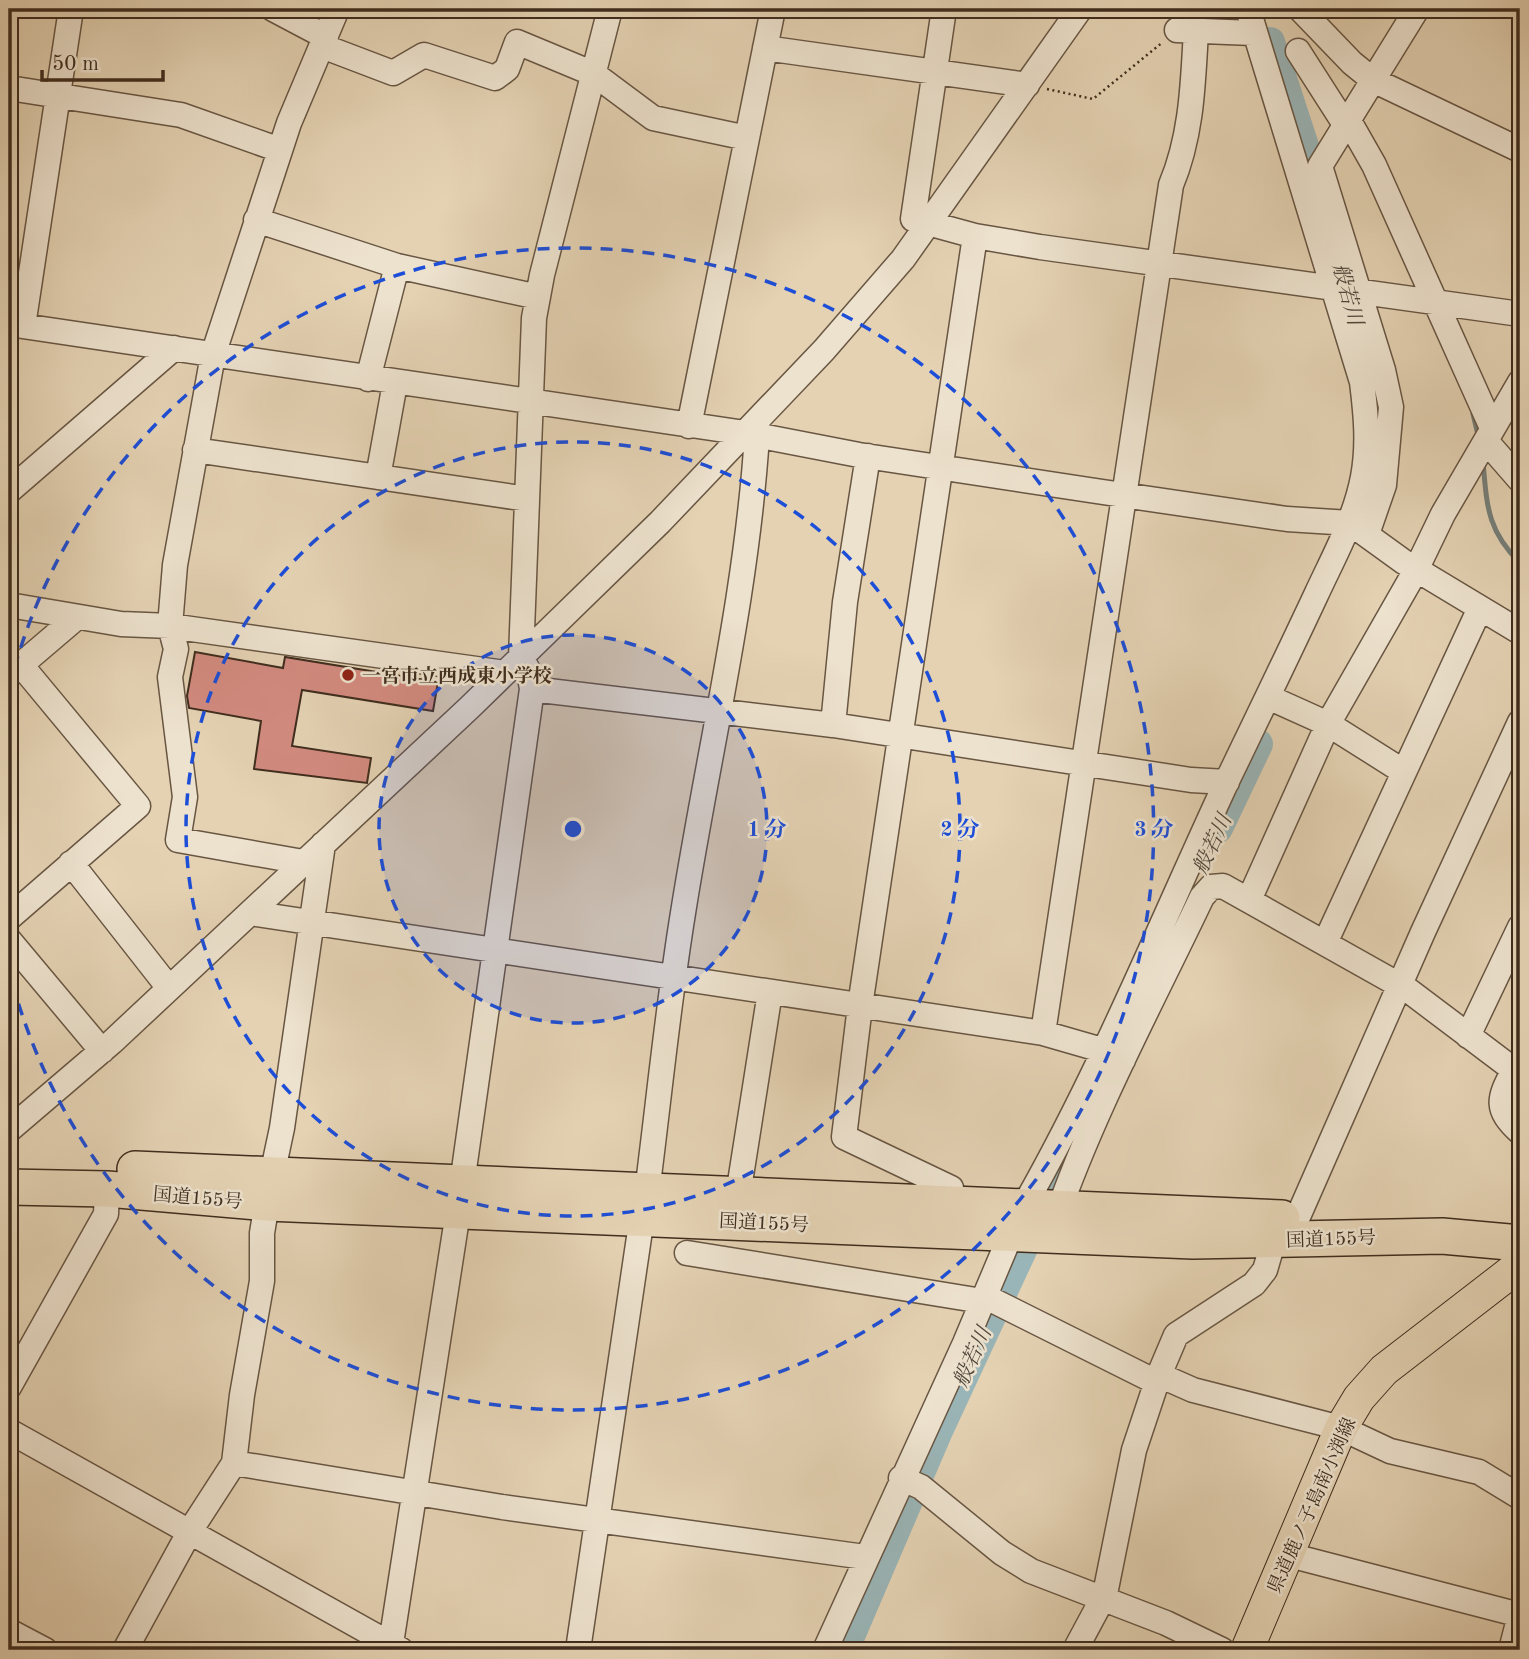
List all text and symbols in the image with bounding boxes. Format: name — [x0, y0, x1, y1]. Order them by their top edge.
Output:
scale bar — [42, 38, 163, 82]
text: 50 m — [52, 54, 99, 75]
water label: 般若川 — [1328, 261, 1367, 329]
place label: 一宮市立西成東小学校 — [362, 665, 552, 687]
marker: 一宮市立西成東小学校 — [340, 667, 356, 683]
water label: 般若川 — [1189, 809, 1237, 878]
centre of rings — [561, 817, 585, 841]
text: 1 分 — [747, 818, 787, 841]
text: 2 分 — [940, 818, 980, 841]
text: 3 分 — [1134, 818, 1174, 841]
street label: 国道155号 — [152, 1184, 244, 1213]
street label: 国道155号 — [718, 1211, 809, 1236]
street label: 国道155号 — [1286, 1227, 1376, 1252]
water label: 般若川 — [949, 1322, 997, 1391]
street label: 県道鹿ノ子島南小渕線 — [1263, 1414, 1361, 1597]

